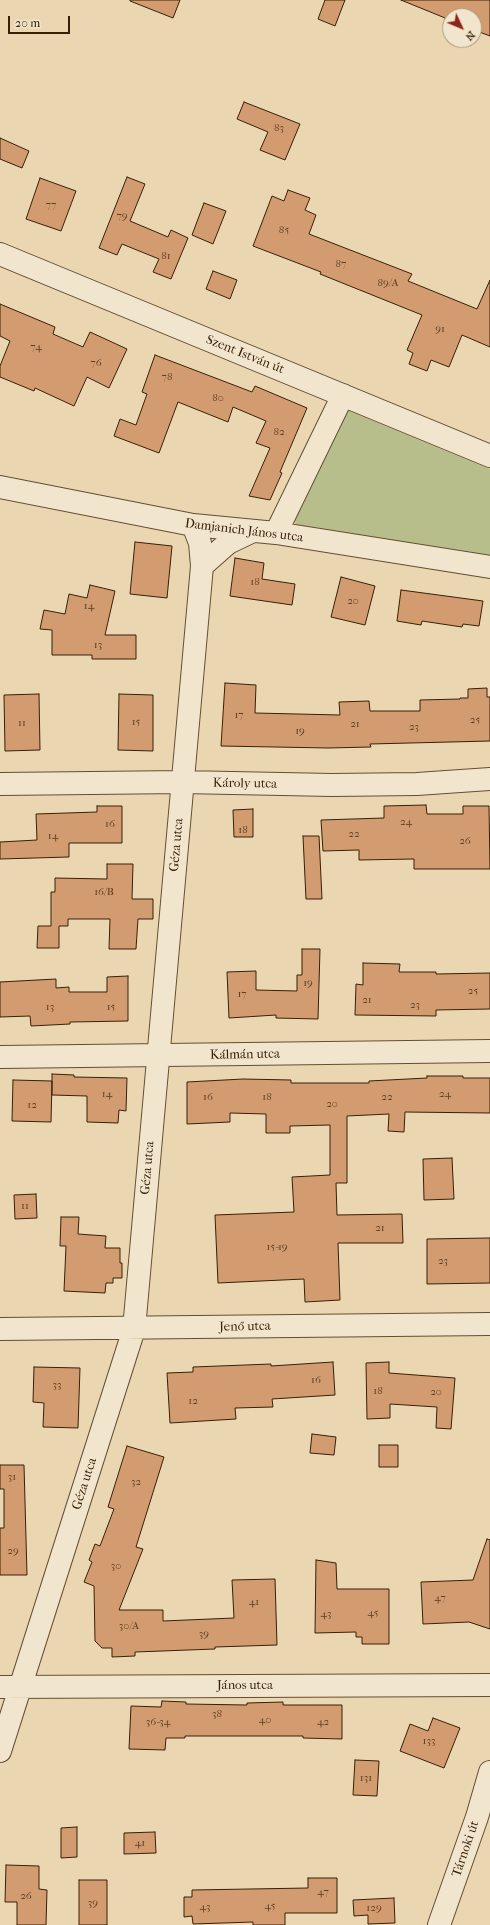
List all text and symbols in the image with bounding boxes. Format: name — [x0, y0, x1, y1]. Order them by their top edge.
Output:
scale bar — [10, 8, 72, 34]
north arrow — [442, 8, 482, 48]
text: 20 m — [15, 16, 40, 30]
text: N — [463, 28, 478, 44]
house number: 83 — [274, 121, 284, 135]
house number: 77 — [46, 198, 56, 212]
house number: 79 — [116, 209, 128, 223]
house number: 85 — [279, 223, 289, 237]
house number: 81 — [161, 249, 171, 263]
house number: 87 — [336, 257, 346, 271]
house number: 89/A — [377, 276, 399, 290]
house number: 91 — [435, 322, 445, 336]
street label: Szent István út — [204, 332, 286, 378]
house number: 74 — [30, 340, 42, 354]
house number: 76 — [90, 356, 102, 370]
house number: 78 — [162, 370, 172, 384]
house number: 80 — [212, 391, 224, 405]
house number: 82 — [273, 425, 285, 439]
street label: Damjanich János utca — [184, 516, 304, 546]
house number: 18 — [250, 575, 260, 589]
house number: 20 — [347, 594, 359, 608]
house number: 14 — [84, 599, 94, 613]
house number: 13 — [94, 638, 102, 652]
house number: 17 — [234, 708, 244, 722]
house number: 25 — [470, 713, 480, 727]
house number: 15 — [132, 715, 140, 729]
house number: 11 — [18, 716, 26, 730]
house number: 21 — [350, 717, 360, 731]
house number: 23 — [409, 720, 419, 734]
house number: 19 — [295, 724, 305, 738]
street label: Károly utca — [213, 776, 277, 792]
house number: 24 — [400, 815, 412, 829]
house number: 16 — [105, 817, 115, 831]
street label: Géza utca — [167, 817, 187, 873]
house number: 18 — [238, 823, 248, 837]
house number: 22 — [348, 827, 360, 841]
house number: 14 — [48, 829, 58, 843]
house number: 26 — [459, 834, 471, 848]
house number: 16/B — [94, 885, 114, 899]
house number: 19 — [303, 976, 313, 990]
house number: 25 — [468, 984, 478, 998]
house number: 17 — [237, 987, 247, 1001]
house number: 21 — [362, 993, 372, 1007]
house number: 23 — [410, 998, 420, 1012]
house number: 13 — [46, 1000, 54, 1014]
house number: 15 — [107, 1000, 115, 1014]
street label: Kálmán utca — [210, 1047, 280, 1063]
house number: 14 — [102, 1087, 112, 1101]
house number: 24 — [439, 1087, 451, 1101]
house number: 16 — [203, 1090, 213, 1104]
house number: 18 — [262, 1090, 272, 1104]
house number: 22 — [381, 1090, 393, 1104]
house number: 20 — [326, 1097, 338, 1111]
house number: 12 — [27, 1098, 37, 1112]
street label: Géza utca — [138, 1140, 158, 1196]
house number: 11 — [21, 1199, 29, 1213]
house number: 21 — [375, 1221, 385, 1235]
house number: 15-19 — [266, 1240, 288, 1254]
house number: 23 — [438, 1254, 448, 1268]
street label: Jenő utca — [219, 1319, 271, 1335]
house number: 16 — [311, 1373, 321, 1387]
house number: 33 — [52, 1378, 62, 1392]
house number: 18 — [373, 1384, 383, 1398]
house number: 20 — [430, 1385, 442, 1399]
house number: 12 — [188, 1394, 198, 1408]
street label: Géza utca — [69, 1456, 101, 1512]
house number: 31 — [8, 1470, 16, 1484]
house number: 32 — [131, 1475, 141, 1489]
house number: 29 — [7, 1544, 19, 1558]
house number: 30 — [111, 1559, 121, 1573]
house number: 47 — [434, 1591, 446, 1605]
house number: 41 — [249, 1595, 259, 1609]
house number: 45 — [368, 1606, 378, 1620]
house number: 43 — [320, 1607, 332, 1621]
house number: 30/A — [119, 1619, 139, 1633]
house number: 39 — [199, 1627, 209, 1641]
street label: János utca — [217, 1678, 273, 1694]
house number: 38 — [212, 1707, 222, 1721]
house number: 40 — [259, 1713, 271, 1727]
house number: 36-34 — [146, 1715, 170, 1729]
house number: 42 — [317, 1715, 329, 1729]
house number: 133 — [423, 1734, 435, 1748]
house number: 131 — [360, 1771, 372, 1785]
street label: Tárnoki út — [449, 1819, 483, 1879]
house number: 41 — [135, 1836, 145, 1850]
house number: 47 — [317, 1885, 329, 1899]
house number: 26 — [20, 1889, 32, 1903]
house number: 39 — [88, 1896, 98, 1910]
house number: 45 — [265, 1899, 275, 1913]
house number: 43 — [199, 1900, 211, 1914]
house number: 129 — [366, 1901, 382, 1915]

